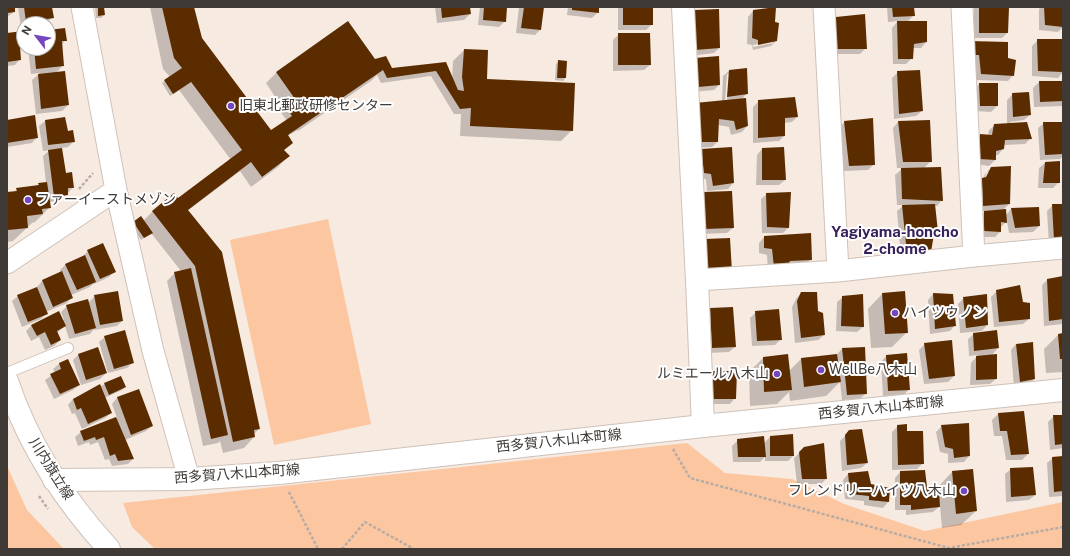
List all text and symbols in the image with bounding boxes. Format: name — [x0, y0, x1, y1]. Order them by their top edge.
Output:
north arrow — [16, 16, 56, 56]
text: N — [19, 24, 34, 37]
place label: 旧東北郵政研修センター — [239, 98, 393, 114]
marker: 旧東北郵政研修センター — [226, 101, 236, 111]
place label: ファーイーストメゾン — [36, 192, 176, 208]
marker: ファーイーストメゾン — [23, 195, 33, 205]
district label: Yagiyama-honcho 2-chome — [831, 223, 959, 258]
place label: ハイツウノン — [903, 305, 987, 321]
marker: ハイツウノン — [890, 308, 900, 318]
place label: WellBe八木山 — [829, 362, 917, 378]
marker: WellBe八木山 — [816, 365, 826, 375]
place label: ルミエール八木山 — [657, 366, 769, 382]
marker: ルミエール八木山 — [772, 369, 782, 379]
street label: 西多賀八木山本町線 — [817, 393, 945, 423]
street label: 西多賀八木山本町線 — [495, 426, 623, 456]
street label: 川内旗立線 — [25, 435, 77, 503]
street label: 西多賀八木山本町線 — [174, 461, 300, 487]
place label: フレンドリーハイツ八木山 — [788, 483, 956, 499]
marker: フレンドリーハイツ八木山 — [959, 486, 969, 496]

